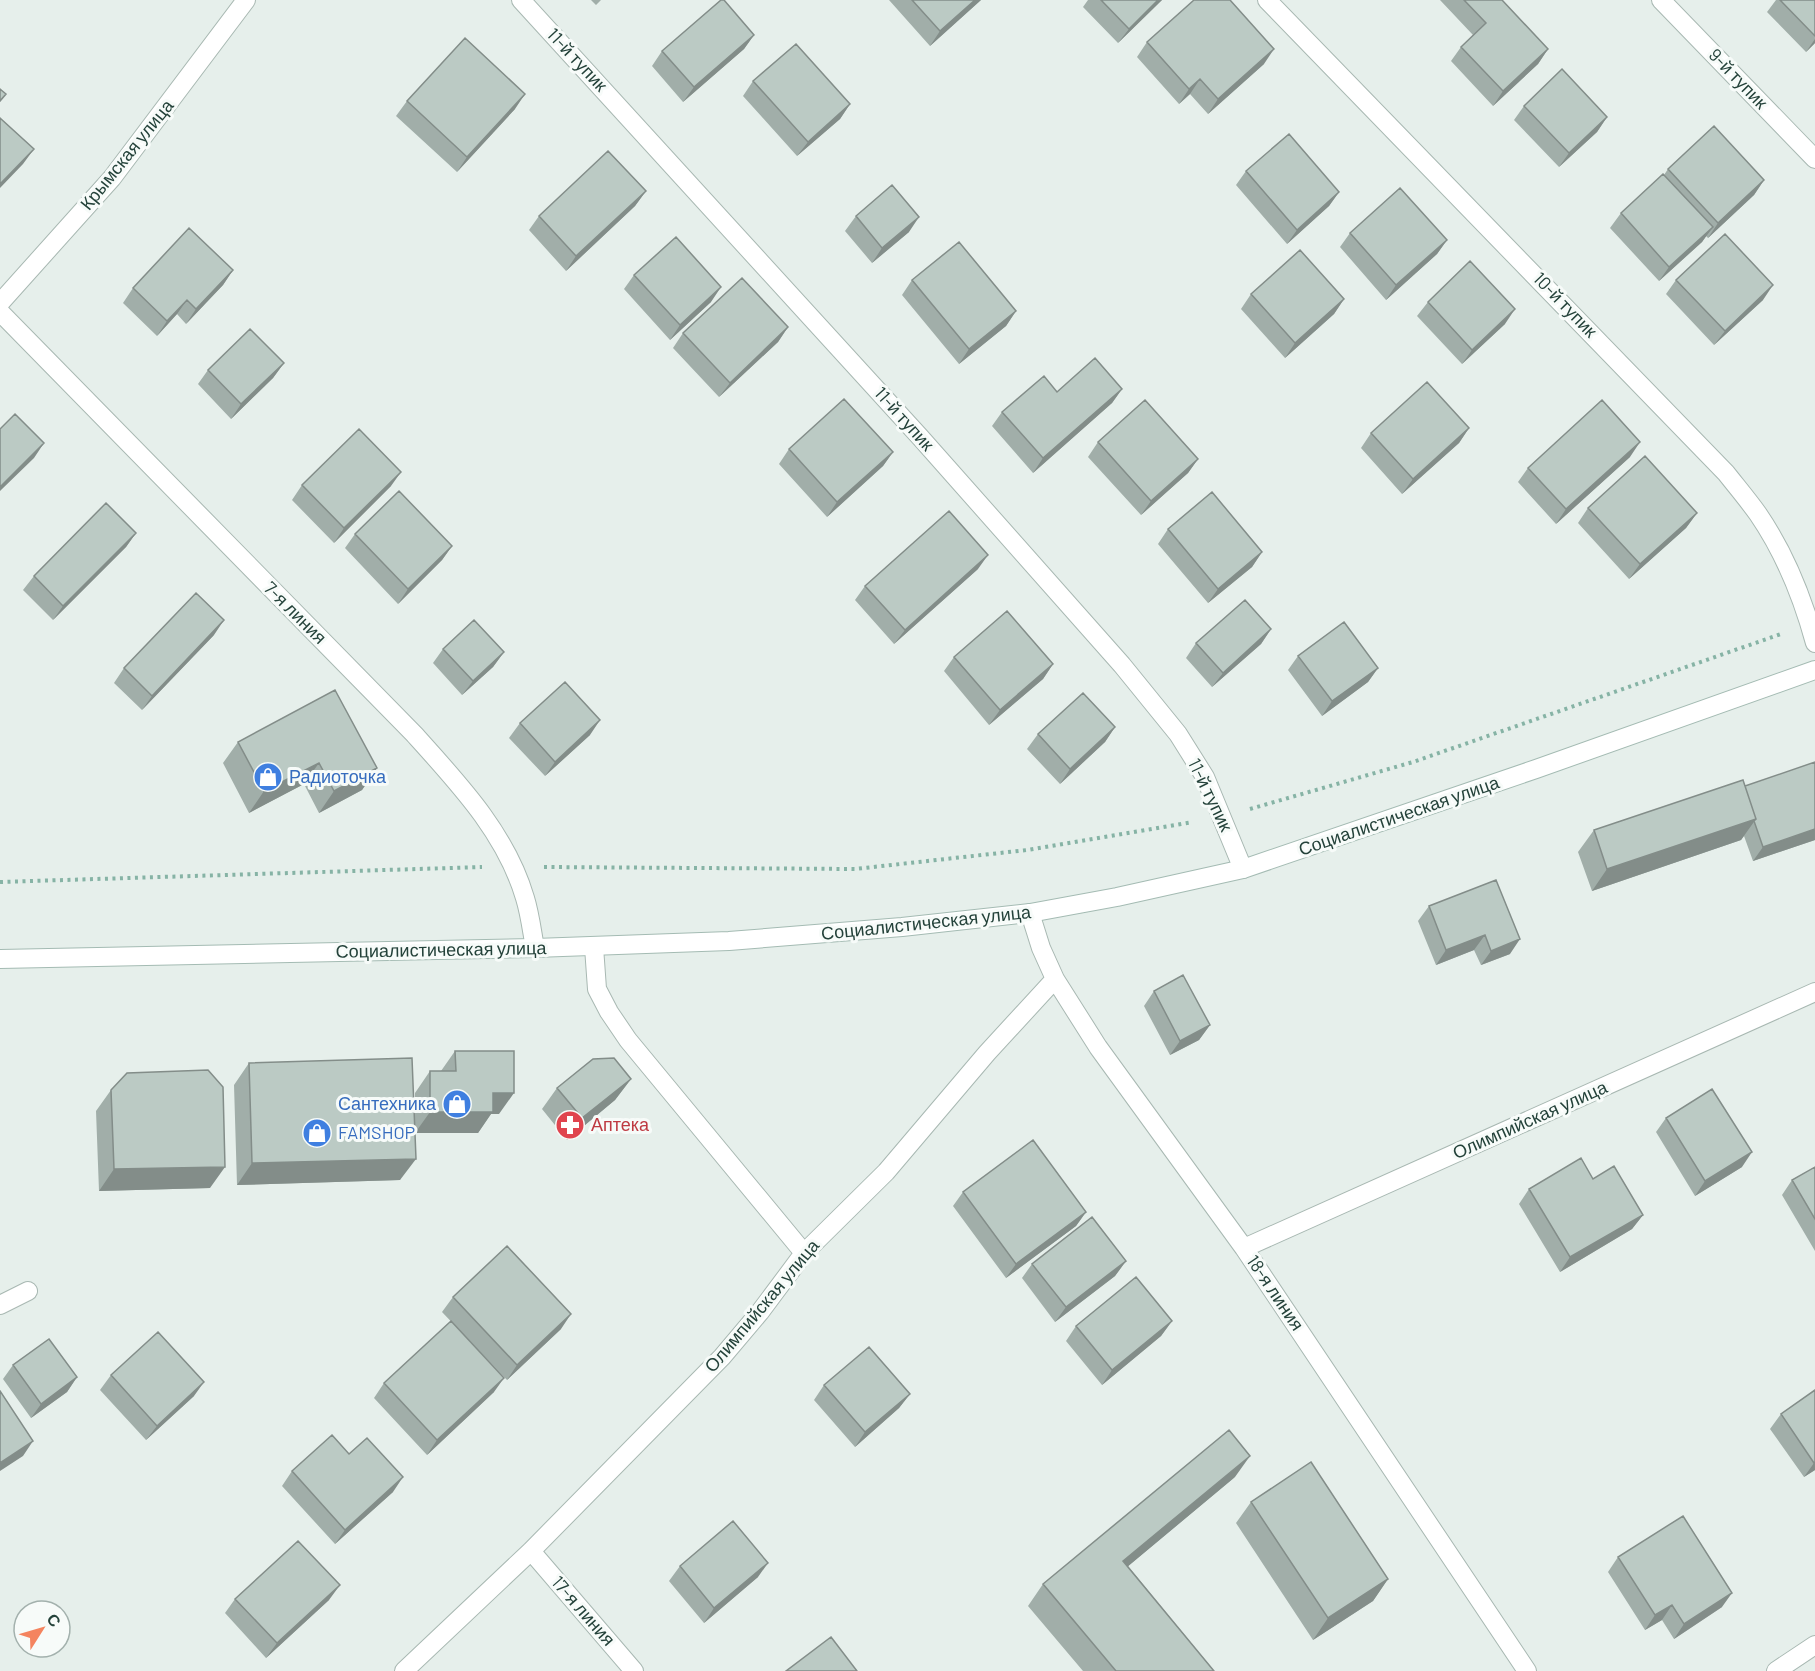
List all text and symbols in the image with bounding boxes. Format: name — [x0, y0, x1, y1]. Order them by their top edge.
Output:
street label: 11-й тупик — [543, 23, 613, 96]
street label: 9-й тупик — [1705, 44, 1773, 113]
street label: Крымская улица — [75, 94, 178, 214]
street label: 10-й тупик — [1529, 267, 1602, 342]
street label: 11-й тупик — [870, 382, 939, 455]
street label: 7-я линия — [260, 576, 332, 648]
street label: 11-й тупик — [1184, 754, 1238, 835]
shop icon: Радиоточка — [252, 761, 284, 793]
place label: Радиоточка — [289, 765, 387, 787]
street label: Социалистическая улица — [1295, 770, 1503, 860]
street label: Социалистическая улица — [820, 900, 1033, 944]
street label: Социалистическая улица — [335, 936, 548, 962]
street label: Олимпийская улица — [1449, 1075, 1611, 1163]
shop icon: Сантехника — [441, 1088, 473, 1120]
place label: Сантехника — [338, 1092, 437, 1114]
pharmacy icon: Аптека — [554, 1109, 586, 1141]
place label: Аптека — [591, 1113, 650, 1135]
shop icon: FAMSHOP — [301, 1117, 333, 1149]
place label: FAMSHOP — [338, 1121, 415, 1143]
street label: Олимпийская улица — [699, 1234, 824, 1376]
street label: 18-я линия — [1243, 1250, 1309, 1334]
street label: 17-я линия — [547, 1571, 620, 1650]
north arrow — [12, 1599, 72, 1659]
text: С — [43, 1609, 66, 1630]

